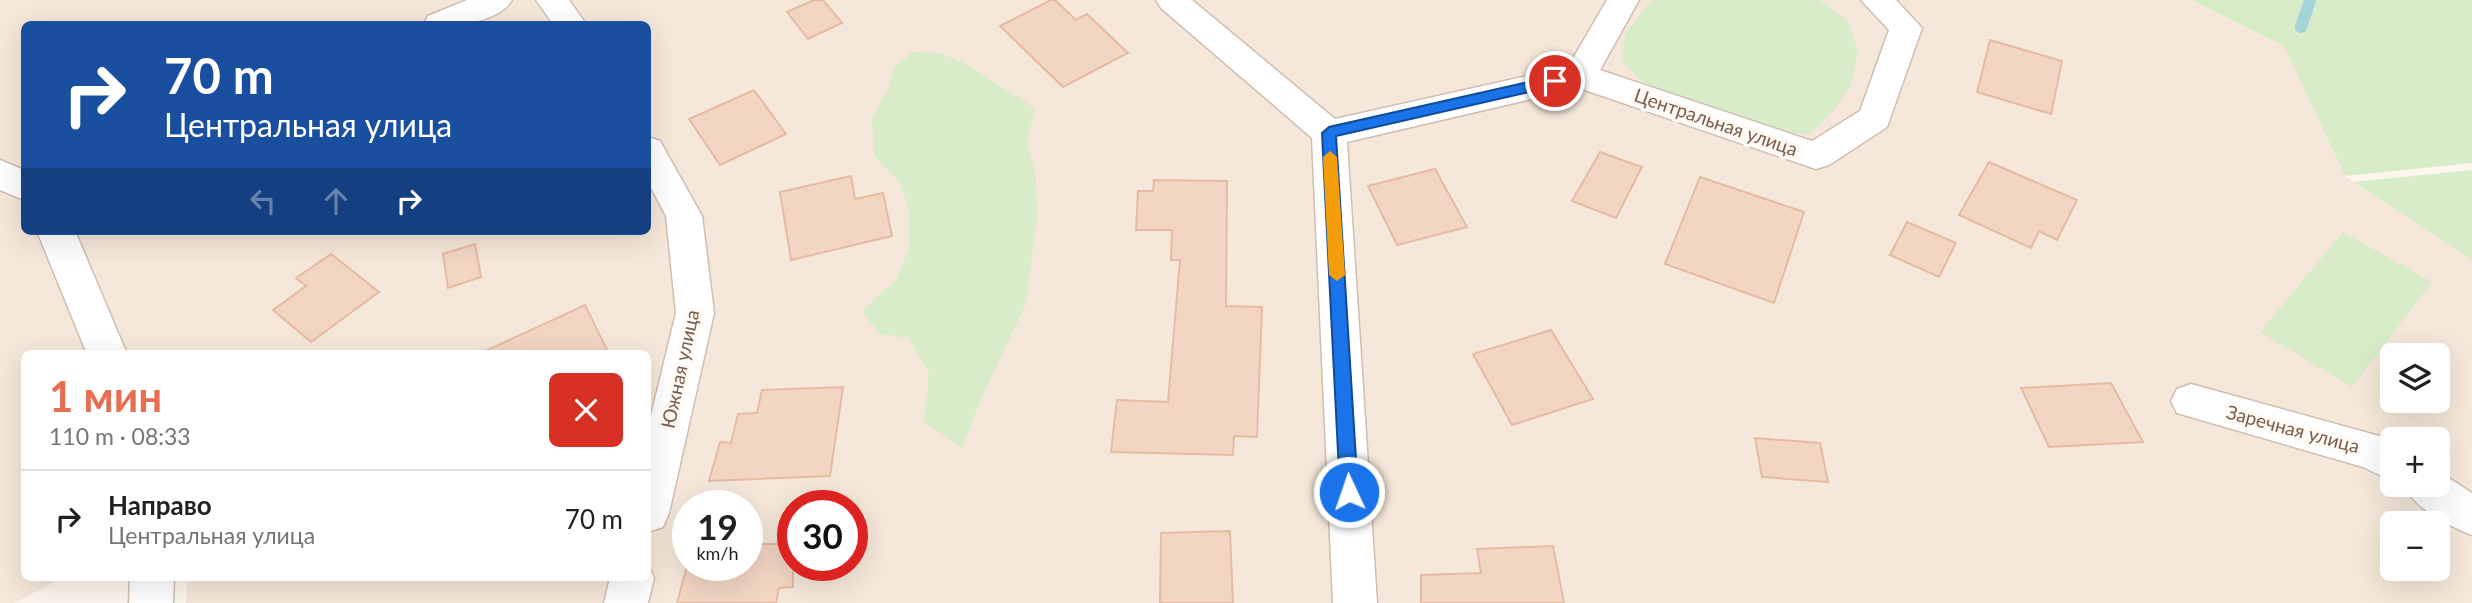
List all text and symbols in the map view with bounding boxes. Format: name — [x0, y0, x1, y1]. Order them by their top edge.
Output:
text: 70 m — [164, 46, 274, 104]
icon: right — [49, 49, 140, 140]
pin — [1525, 51, 1585, 111]
icon: arrive — [1536, 62, 1574, 100]
street label: Центральная улица — [1632, 83, 1801, 160]
text: Центральная улица — [164, 105, 452, 144]
icon: left — [244, 182, 282, 220]
icon: ahead — [317, 182, 355, 220]
icon: right — [390, 182, 428, 220]
street label: Южная улица — [656, 307, 703, 430]
map controls — [2380, 343, 2450, 581]
button: layers — [2380, 343, 2450, 413]
text: 1 мин — [49, 371, 162, 421]
button: close — [549, 373, 623, 447]
street label: Заречная улица — [2224, 400, 2362, 457]
text: 110 m · 08:33 — [49, 422, 191, 450]
button: + — [2380, 427, 2450, 497]
position arrow — [1312, 455, 1386, 529]
text: Направо — [108, 489, 212, 521]
speed limit sign: 30 — [777, 490, 868, 581]
icon: right — [49, 500, 87, 538]
text: 70 m — [565, 503, 623, 535]
text: 19 — [697, 505, 738, 547]
button: − — [2380, 511, 2450, 581]
text: Центральная улица — [108, 521, 315, 549]
text: km/h — [696, 542, 739, 564]

